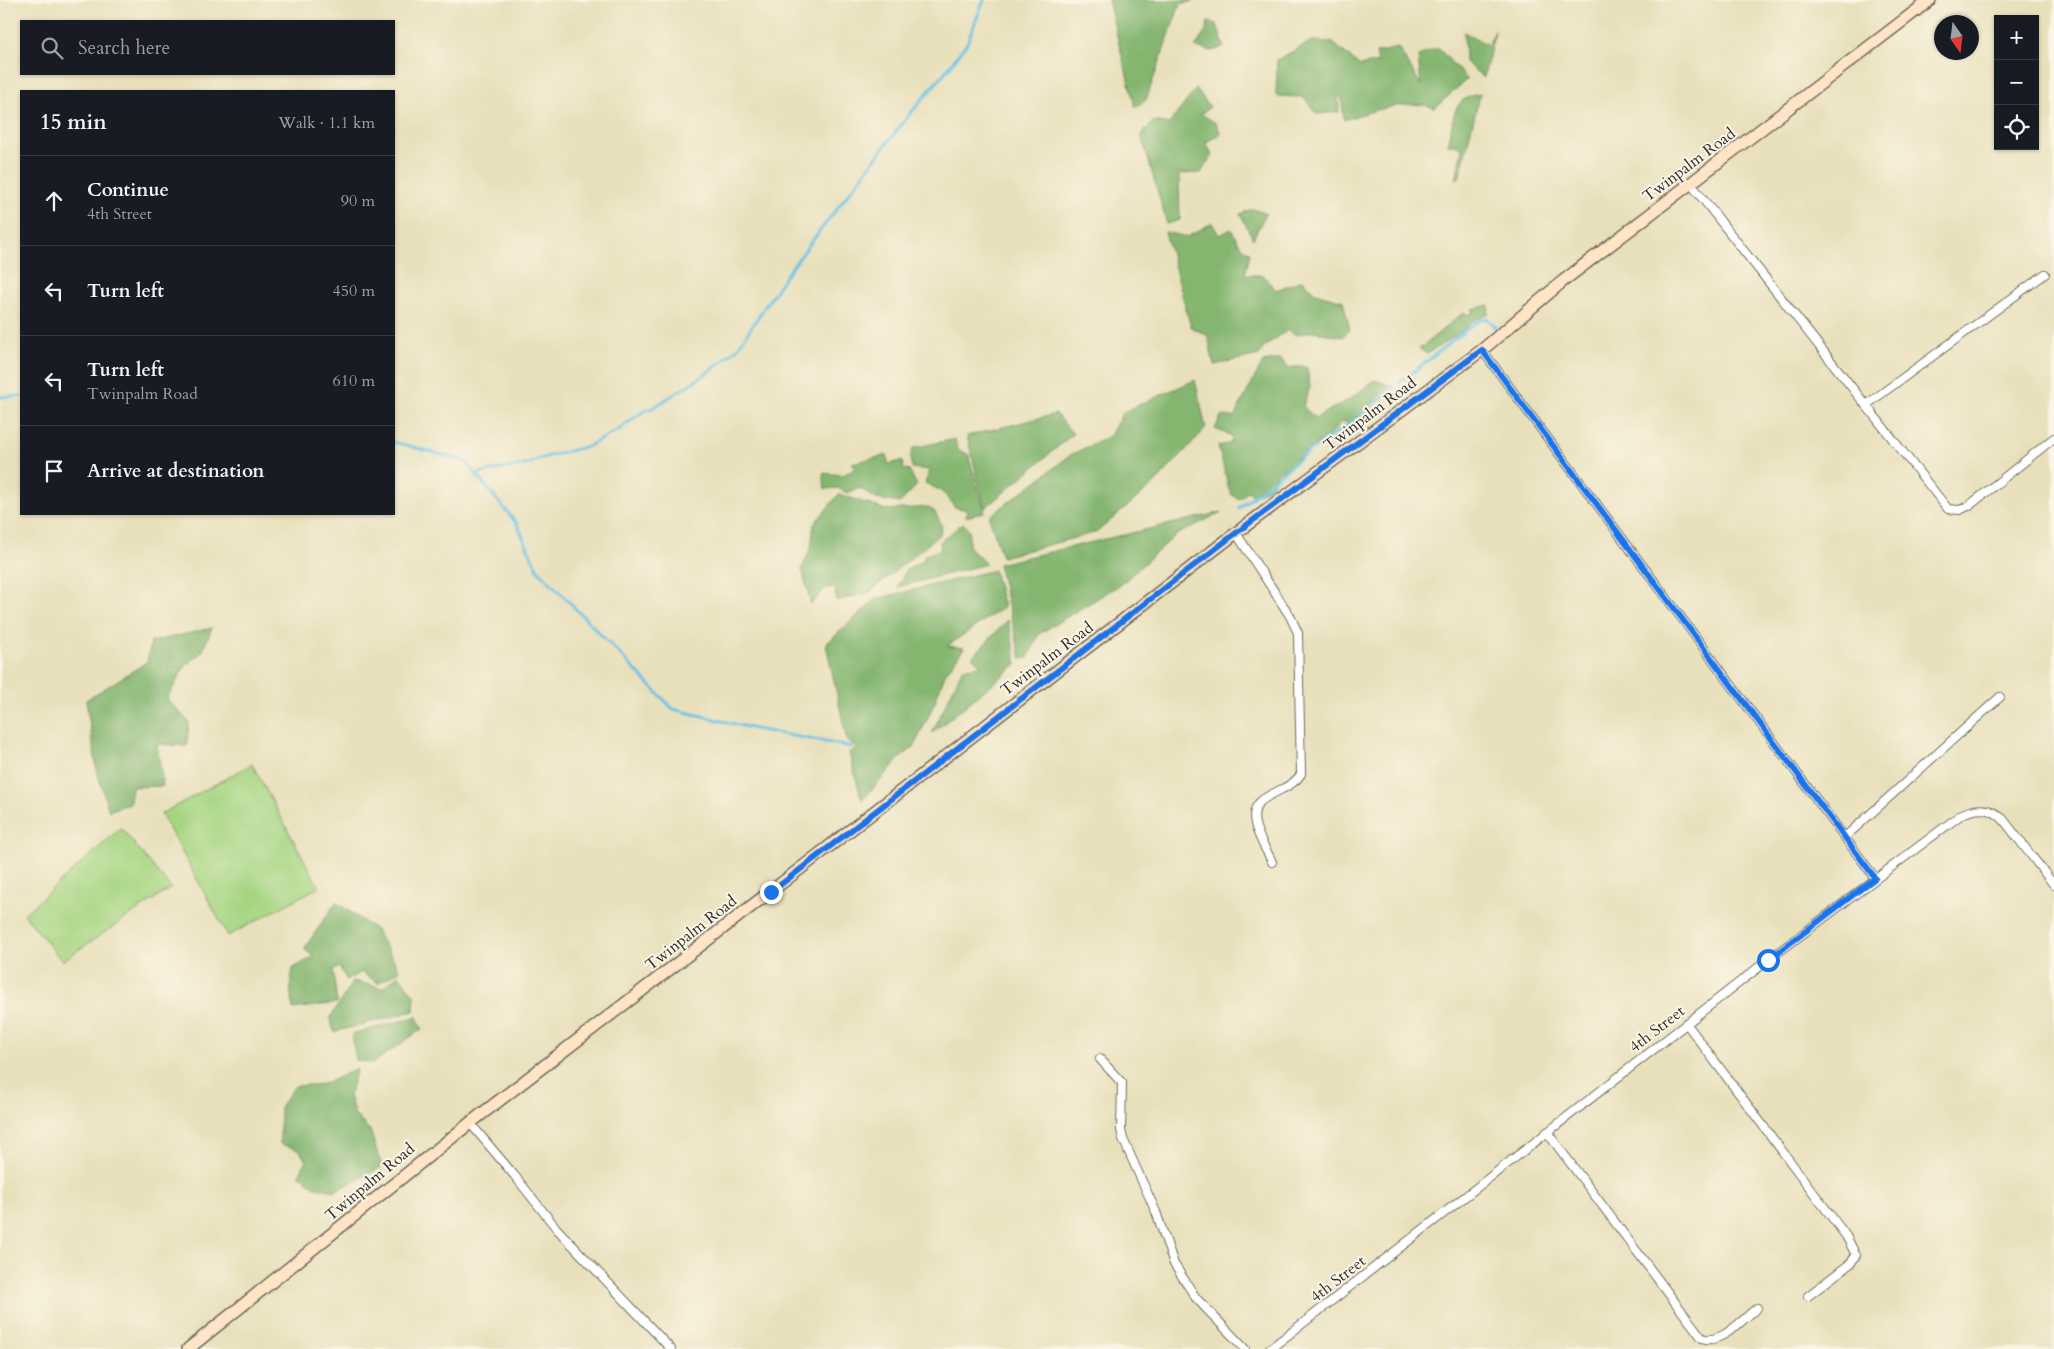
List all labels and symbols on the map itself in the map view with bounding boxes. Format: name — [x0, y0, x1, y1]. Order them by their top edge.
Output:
north arrow — [1934, 15, 1979, 60]
street label: Twinpalm Road — [1638, 123, 1740, 207]
street label: Twinpalm Road — [1319, 372, 1421, 456]
street label: Twinpalm Road — [996, 617, 1098, 701]
route end — [760, 881, 783, 904]
street label: Twinpalm Road — [641, 890, 742, 976]
route start — [1757, 949, 1780, 972]
street label: 4th Street — [1625, 1000, 1689, 1058]
street label: Twinpalm Road — [321, 1138, 420, 1226]
street label: 4th Street — [1306, 1250, 1370, 1308]

